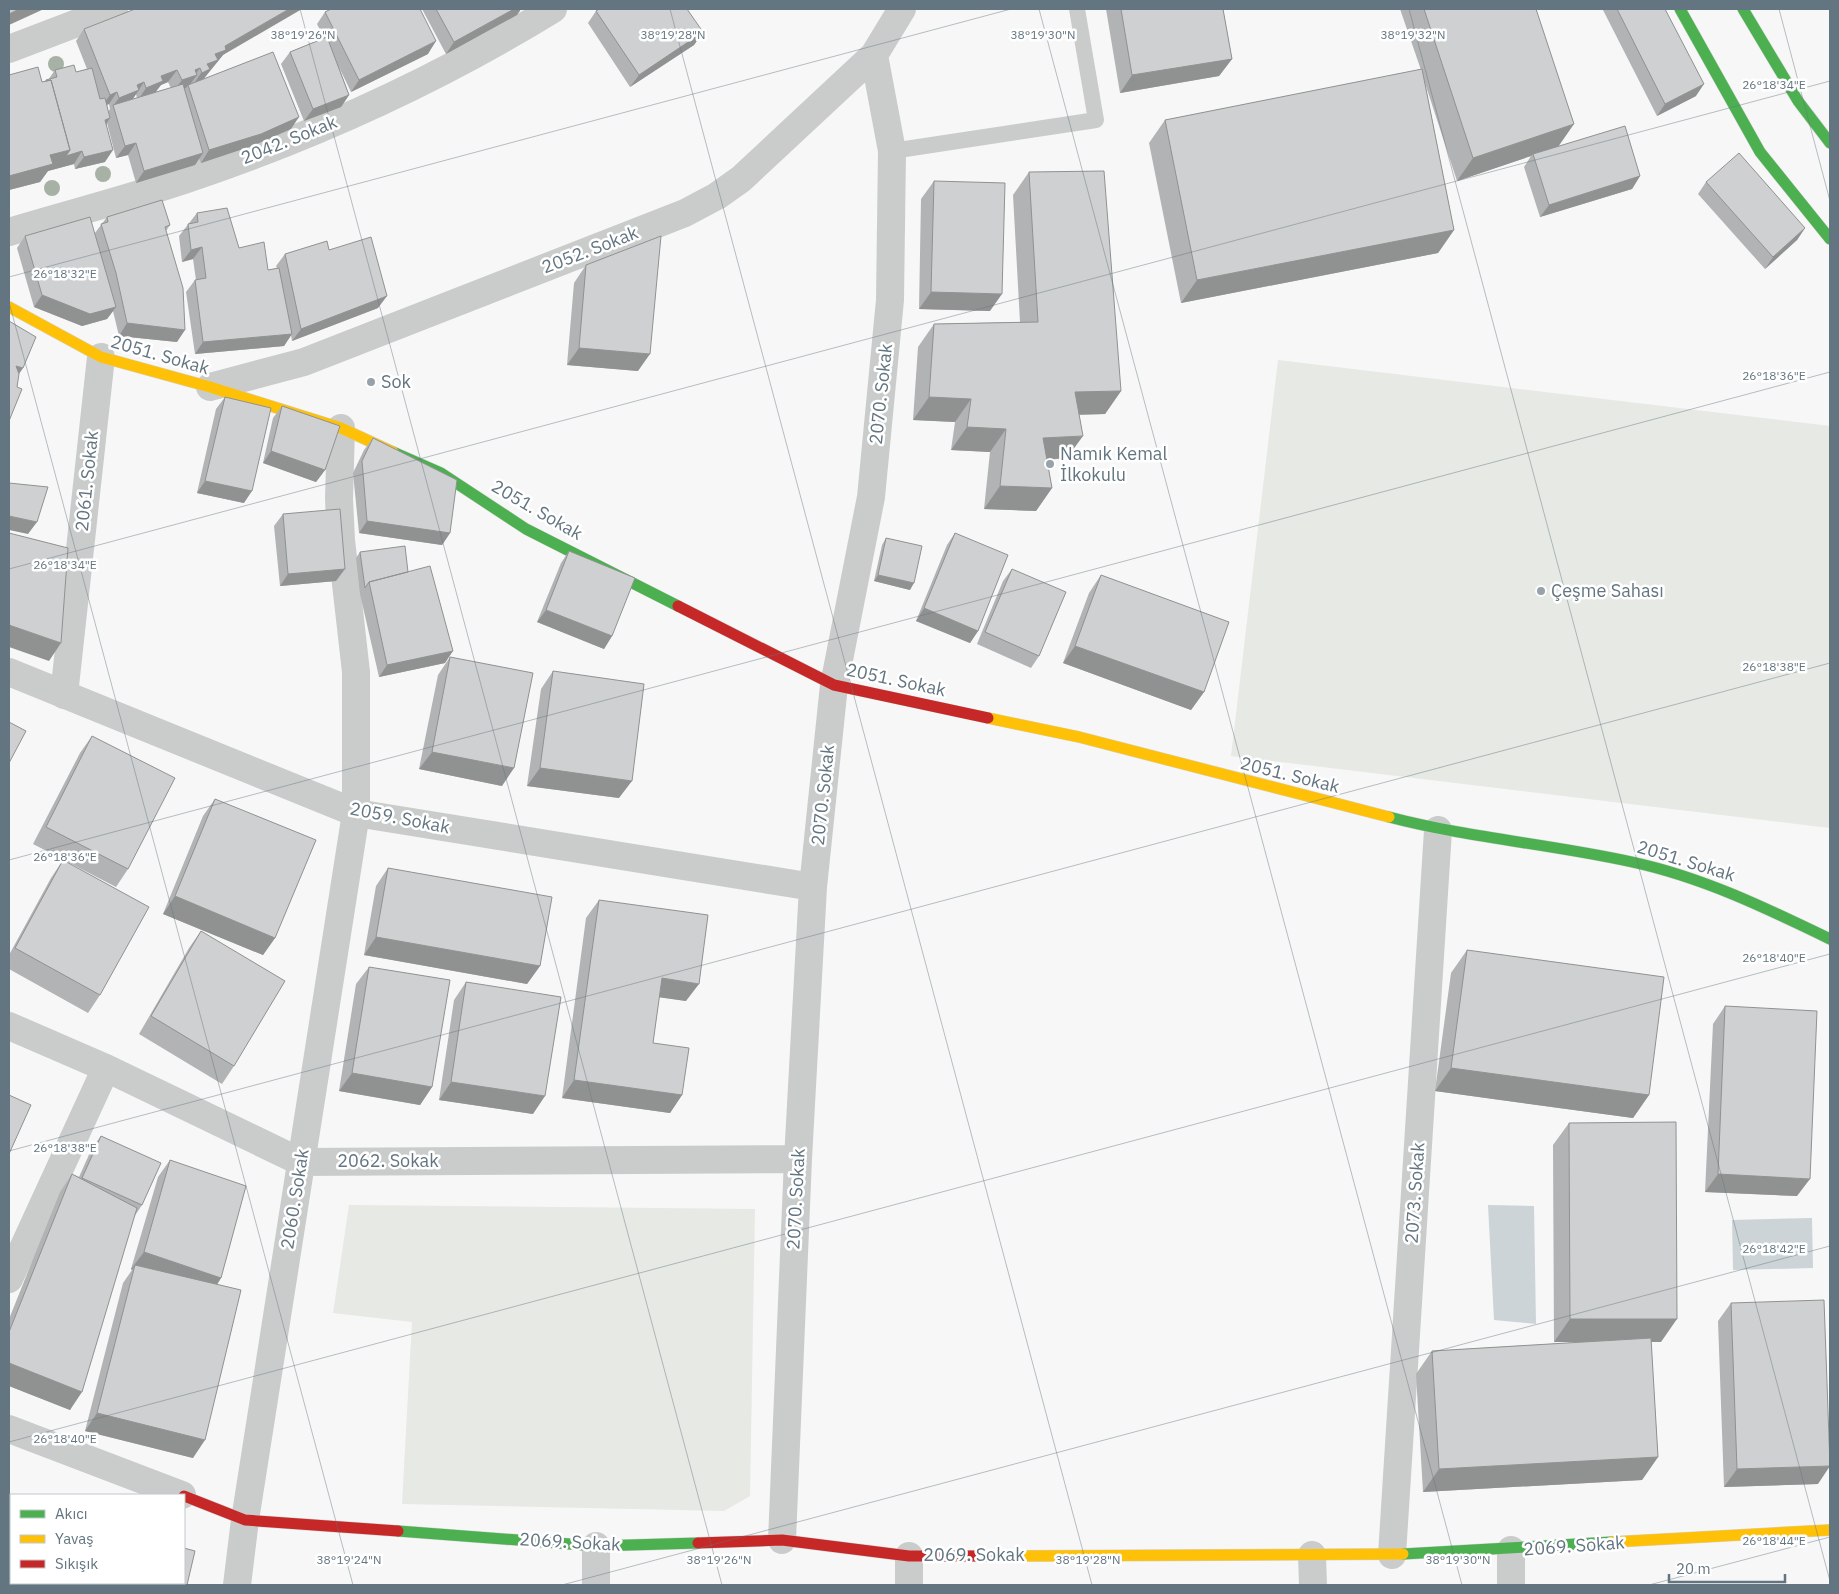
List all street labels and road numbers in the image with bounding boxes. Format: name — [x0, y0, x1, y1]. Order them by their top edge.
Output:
street label: 2042. Sokak — [238, 110, 341, 169]
street label: 2052. Sokak — [538, 220, 642, 278]
street label: 2051. Sokak — [108, 329, 213, 380]
street label: 2070. Sokak — [864, 342, 897, 446]
street label: 2061. Sokak — [70, 429, 103, 533]
street label: 2051. Sokak — [488, 474, 587, 545]
street label: 2051. Sokak — [844, 658, 949, 701]
street label: 2070. Sokak — [806, 743, 839, 847]
street label: 2051. Sokak — [1238, 751, 1343, 798]
street label: 2059. Sokak — [348, 797, 453, 839]
street label: 2051. Sokak — [1634, 835, 1738, 886]
street label: 2073. Sokak — [1399, 1141, 1430, 1244]
street label: 2060. Sokak — [275, 1147, 314, 1251]
street label: 2070. Sokak — [781, 1147, 810, 1250]
street label: 2062. Sokak — [337, 1149, 439, 1172]
street label: 2069. Sokak — [519, 1527, 622, 1556]
street label: 2069. Sokak — [1523, 1530, 1626, 1561]
street label: 2069. Sokak — [923, 1543, 1025, 1566]

